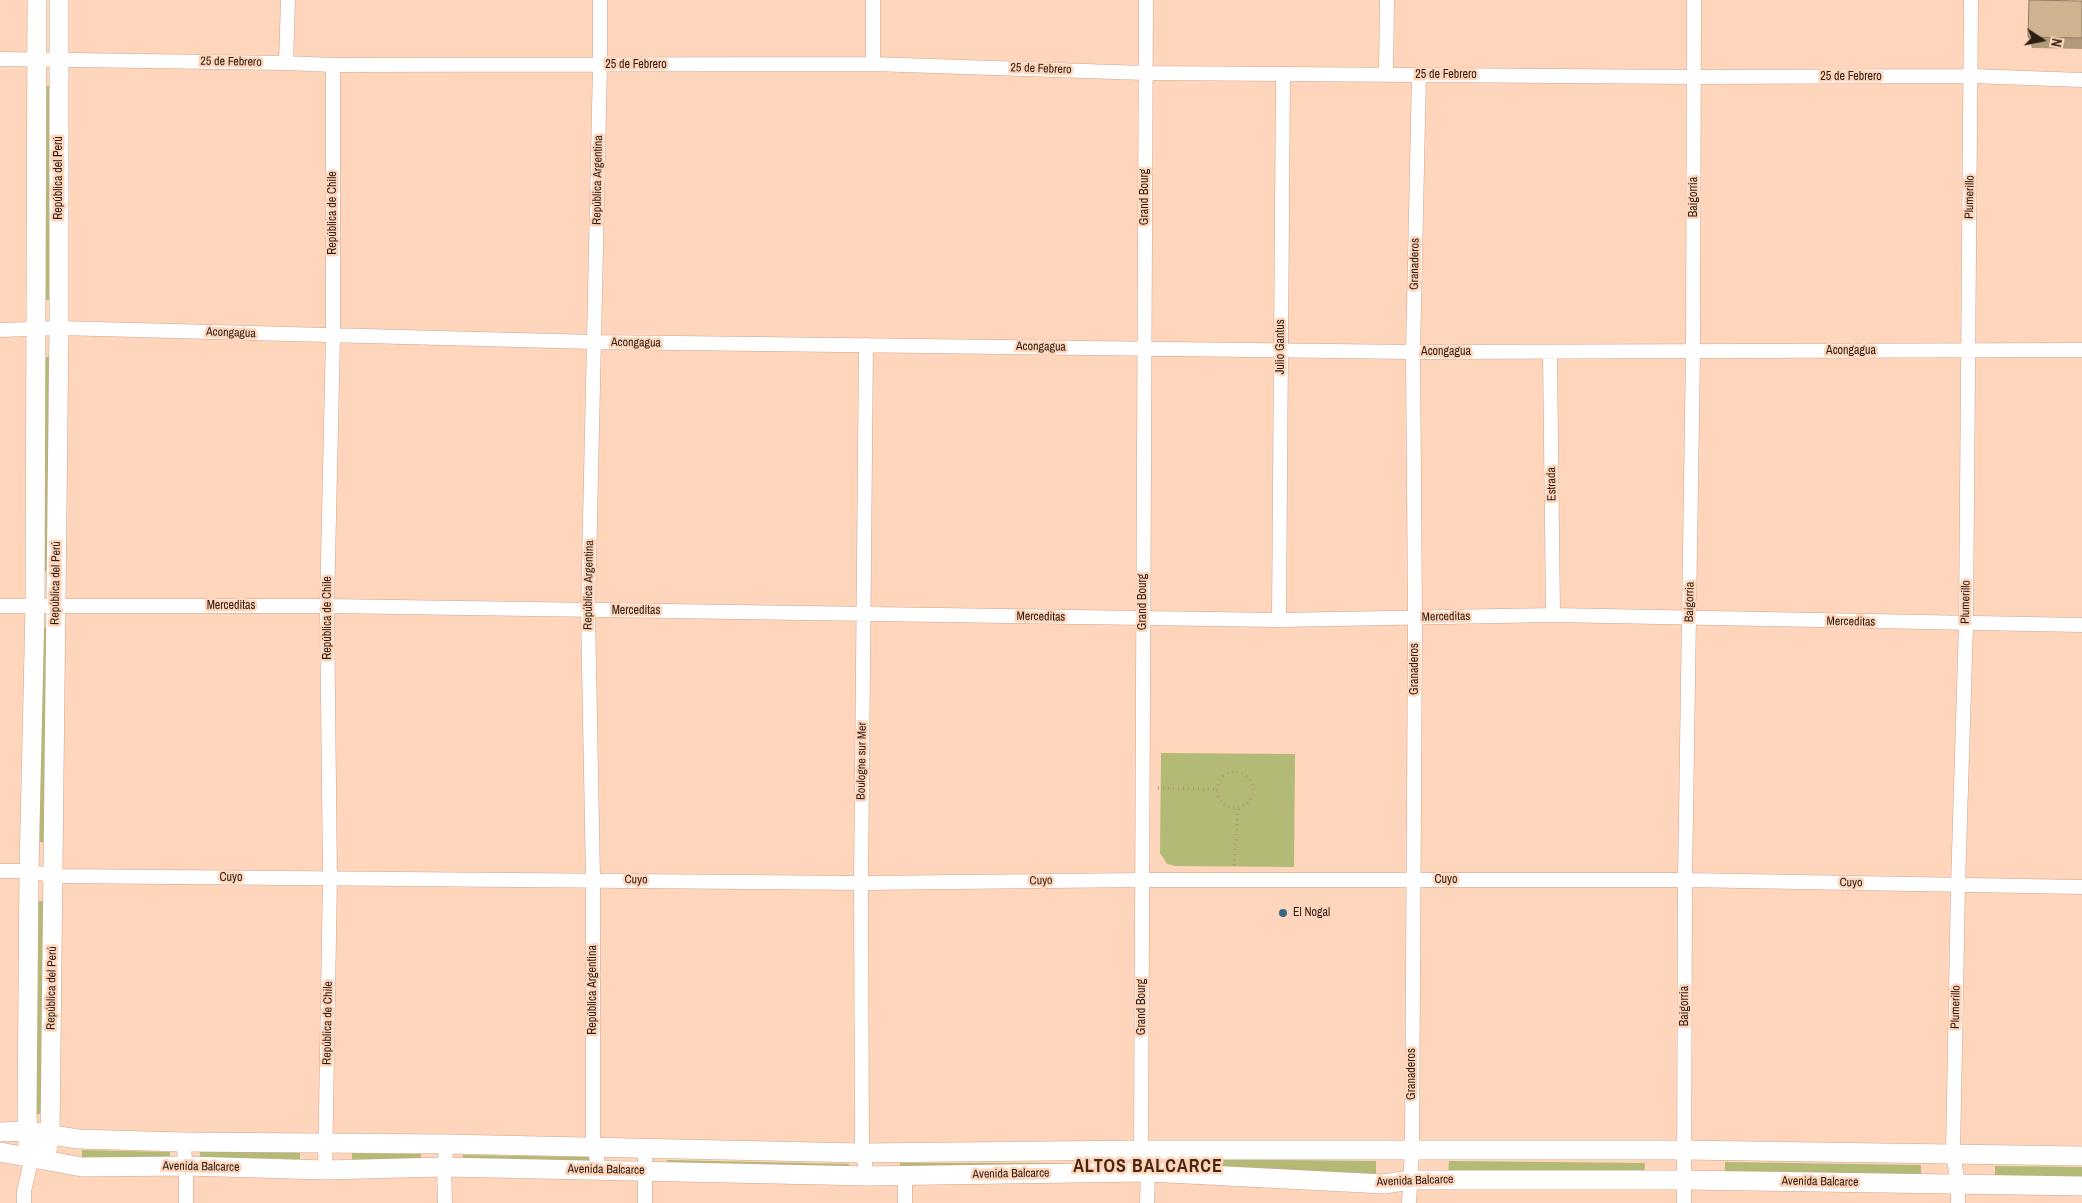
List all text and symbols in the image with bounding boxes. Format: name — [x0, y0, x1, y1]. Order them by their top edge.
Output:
north arrow — [2017, 15, 2067, 65]
text: N — [2047, 37, 2066, 49]
street label: 25 de Febrero — [200, 54, 262, 70]
street label: 25 de Febrero — [605, 58, 667, 72]
street label: 25 de Febrero — [1010, 61, 1072, 77]
street label: 25 de Febrero — [1415, 68, 1477, 82]
street label: 25 de Febrero — [1820, 70, 1882, 84]
street label: República Argentina — [590, 135, 606, 225]
street label: República del Perú — [52, 136, 66, 220]
street label: Grand Bourg — [1138, 169, 1152, 225]
street label: República de Chile — [326, 171, 340, 255]
street label: Plumerillo — [1962, 175, 1978, 219]
street label: Baigorria — [1687, 177, 1701, 217]
street label: Granaderos — [1407, 238, 1423, 290]
street label: Julio Gantus — [1274, 319, 1288, 375]
street label: Acongagua — [206, 325, 256, 341]
street label: Acongagua — [611, 335, 661, 351]
street label: Acongagua — [1016, 339, 1066, 355]
street label: Acongagua — [1826, 344, 1876, 358]
street label: Acongagua — [1421, 345, 1471, 359]
street label: Estrada — [1545, 467, 1559, 501]
street label: República Argentina — [581, 540, 597, 630]
street label: República del Perú — [48, 541, 64, 625]
street label: Grand Bourg — [1136, 574, 1150, 630]
street label: República de Chile — [321, 576, 335, 660]
street label: Plumerillo — [1958, 580, 1974, 624]
street label: Baigorria — [1682, 582, 1698, 622]
street label: Merceditas — [207, 599, 255, 613]
street label: Merceditas — [612, 604, 660, 618]
street label: Merceditas — [1017, 609, 1065, 625]
street label: Merceditas — [1422, 609, 1470, 625]
street label: Merceditas — [1827, 614, 1875, 630]
street label: Granaderos — [1408, 643, 1422, 695]
street label: Boulogne sur Mer — [854, 722, 870, 800]
street label: Cuyo — [220, 871, 242, 885]
street label: Cuyo — [624, 873, 648, 887]
street label: Cuyo — [1435, 873, 1457, 887]
street label: Cuyo — [1029, 874, 1053, 888]
street label: Cuyo — [1839, 876, 1863, 890]
place label: El Nogal — [1293, 906, 1330, 920]
marker: El Nogal — [1277, 907, 1289, 919]
street label: República Argentina — [586, 945, 600, 1035]
street label: República del Perú — [44, 946, 60, 1030]
street label: Grand Bourg — [1135, 979, 1149, 1035]
street label: República de Chile — [320, 981, 336, 1065]
street label: Plumerillo — [1948, 985, 1964, 1029]
street label: Baigorria — [1678, 986, 1692, 1026]
street label: Granaderos — [1405, 1048, 1419, 1100]
district label: ALTOS BALCARCE — [1071, 1156, 1225, 1178]
street label: Avenida Balcarce — [162, 1159, 240, 1175]
street label: Avenida Balcarce — [567, 1162, 645, 1178]
street label: Avenida Balcarce — [972, 1166, 1050, 1182]
street label: Avenida Balcarce — [1376, 1172, 1454, 1190]
street label: Avenida Balcarce — [1781, 1174, 1859, 1190]

